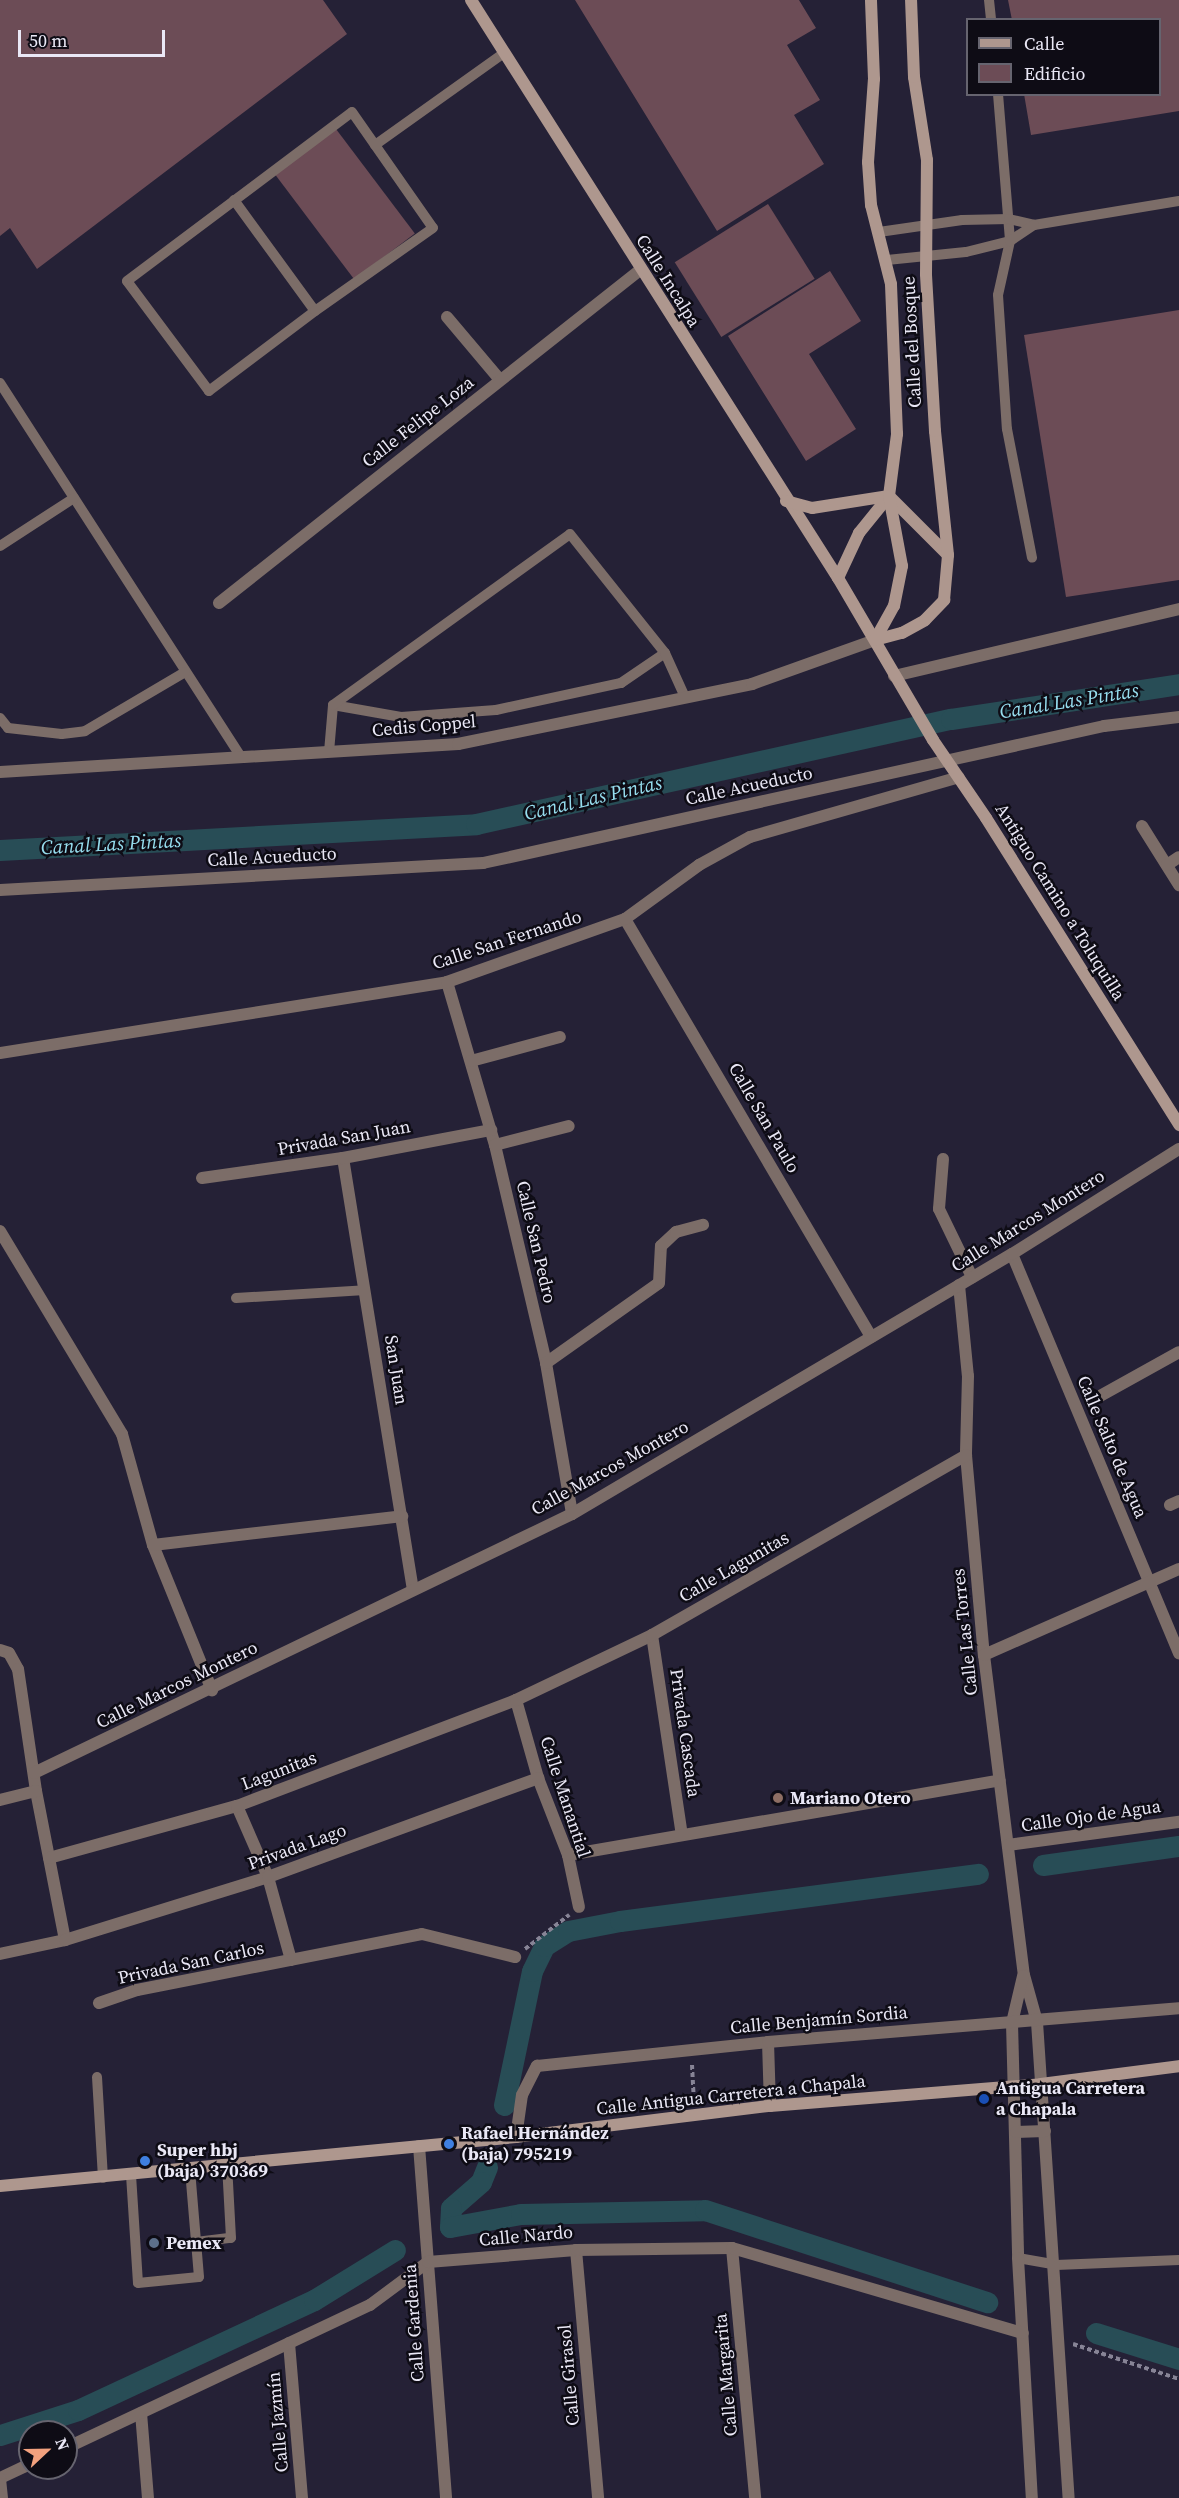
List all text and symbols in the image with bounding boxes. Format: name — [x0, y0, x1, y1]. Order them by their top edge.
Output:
scale bar — [21, 18, 168, 56]
legend — [966, 18, 1161, 96]
text: 50 m — [29, 28, 67, 53]
text: Calle — [1024, 31, 1064, 56]
text: Edificio — [1024, 61, 1085, 86]
street label: Calle Incalpa — [631, 231, 705, 331]
street label: Calle del Bosque — [898, 276, 926, 408]
street label: Calle Felipe Loza — [358, 372, 478, 472]
water label: Canal Las Pintas — [998, 678, 1140, 724]
street label: Cedis Coppel — [371, 711, 477, 741]
street label: Calle Acueducto — [683, 762, 815, 810]
water label: Canal Las Pintas — [522, 771, 664, 825]
street label: Antiguo Camino a Toluquilla — [990, 799, 1130, 1005]
water label: Canal Las Pintas — [40, 828, 182, 860]
street label: Calle Acueducto — [207, 843, 337, 871]
street label: Calle San Fernando — [430, 906, 584, 974]
street label: Calle San Paulo — [724, 1059, 804, 1177]
street label: Privada San Juan — [276, 1116, 412, 1160]
street label: Calle Marcos Montero — [947, 1165, 1109, 1277]
street label: Calle San Pedro — [511, 1179, 561, 1305]
street label: San Juan — [380, 1334, 412, 1406]
street label: Calle Salto de Agua — [1072, 1372, 1152, 1522]
street label: Calle Marcos Montero — [528, 1416, 692, 1520]
street label: Calle Lagunitas — [675, 1527, 793, 1607]
street label: Calle Las Torres — [948, 1567, 982, 1697]
street label: Calle Marcos Montero — [93, 1637, 261, 1733]
street label: Privada Cascada — [665, 1667, 705, 1799]
street label: Calle Manantial — [535, 1734, 595, 1860]
street label: Lagunitas — [238, 1747, 320, 1795]
place label: Mariano Otero — [790, 1787, 911, 1809]
marker: Mariano Otero — [771, 1791, 785, 1805]
street label: Calle Ojo de Agua — [1020, 1795, 1162, 1837]
street label: Privada Lago — [245, 1819, 349, 1875]
street label: Privada San Carlos — [116, 1937, 266, 1989]
street label: Calle Benjamín Sordia — [729, 2001, 909, 2039]
street label: Calle Antigua Carretera a Chapala — [595, 2070, 867, 2120]
place label: Antigua Carretera a Chapala — [996, 2078, 1145, 2120]
marker: Antigua Carretera a Chapala — [977, 2092, 991, 2106]
place label: Rafael Hernández (baja) 795219 — [461, 2123, 609, 2166]
marker: Rafael Hernández (baja) 795219 — [442, 2137, 456, 2151]
place label: Super hbj (baja) 370369 — [157, 2140, 268, 2182]
marker: Super hbj (baja) 370369 — [138, 2154, 152, 2168]
street label: Calle Nardo — [478, 2221, 574, 2251]
place label: Pemex — [166, 2232, 222, 2254]
marker: Pemex — [147, 2236, 161, 2250]
street label: Calle Gardenia — [399, 2263, 429, 2383]
street label: Calle Margarita — [710, 2313, 742, 2437]
street label: Calle Girasol — [554, 2323, 584, 2427]
street label: Calle Jazmín — [263, 2371, 293, 2473]
north arrow — [18, 2420, 78, 2480]
text: N — [50, 2434, 75, 2454]

